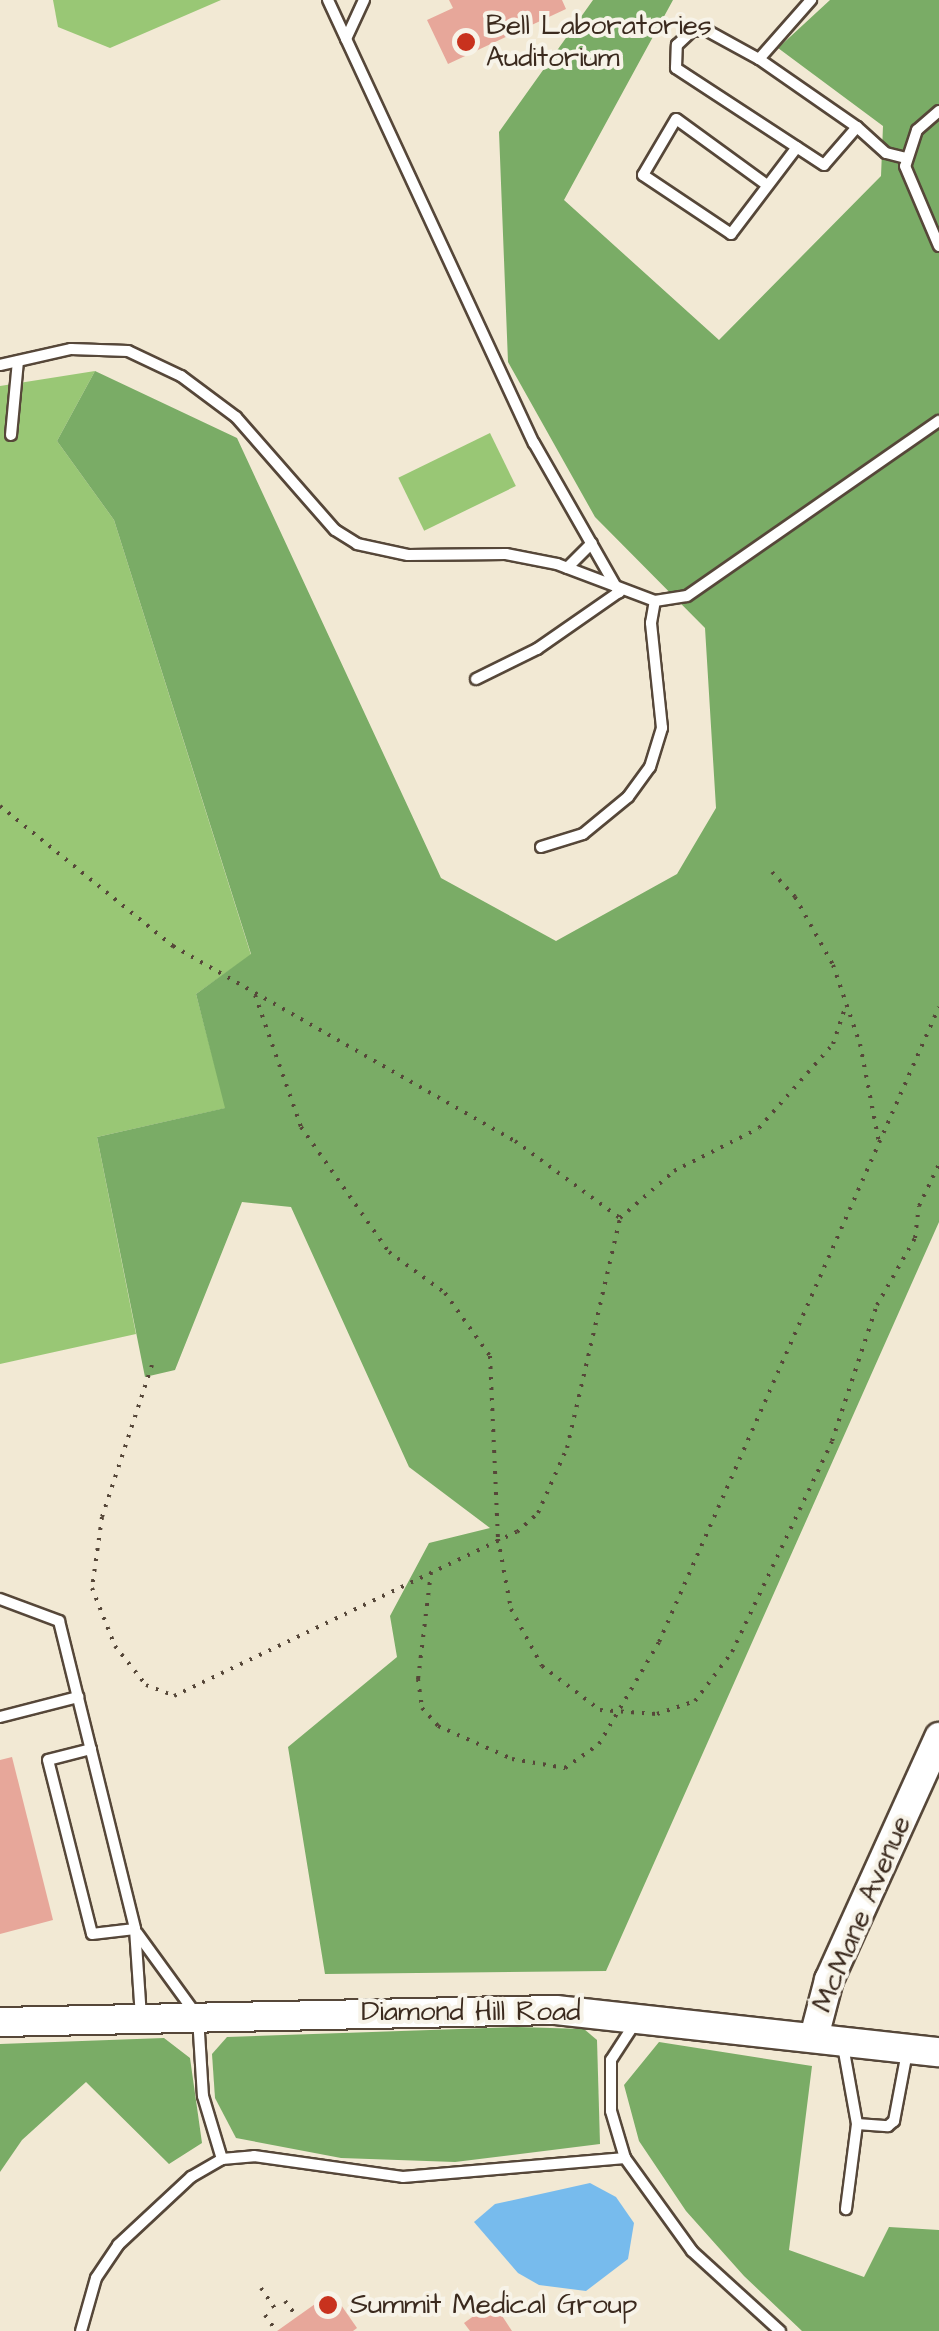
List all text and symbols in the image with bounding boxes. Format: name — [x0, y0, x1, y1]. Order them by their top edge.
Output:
place label: Bell Laboratories Auditorium — [486, 9, 712, 75]
marker: Bell Laboratories Auditorium — [455, 31, 477, 53]
street label: McMane Avenue — [806, 1811, 918, 2017]
street label: Diamond Hill Road — [361, 1995, 581, 2029]
place label: Summit Medical Group — [350, 2288, 637, 2322]
marker: Summit Medical Group — [315, 2292, 341, 2318]

